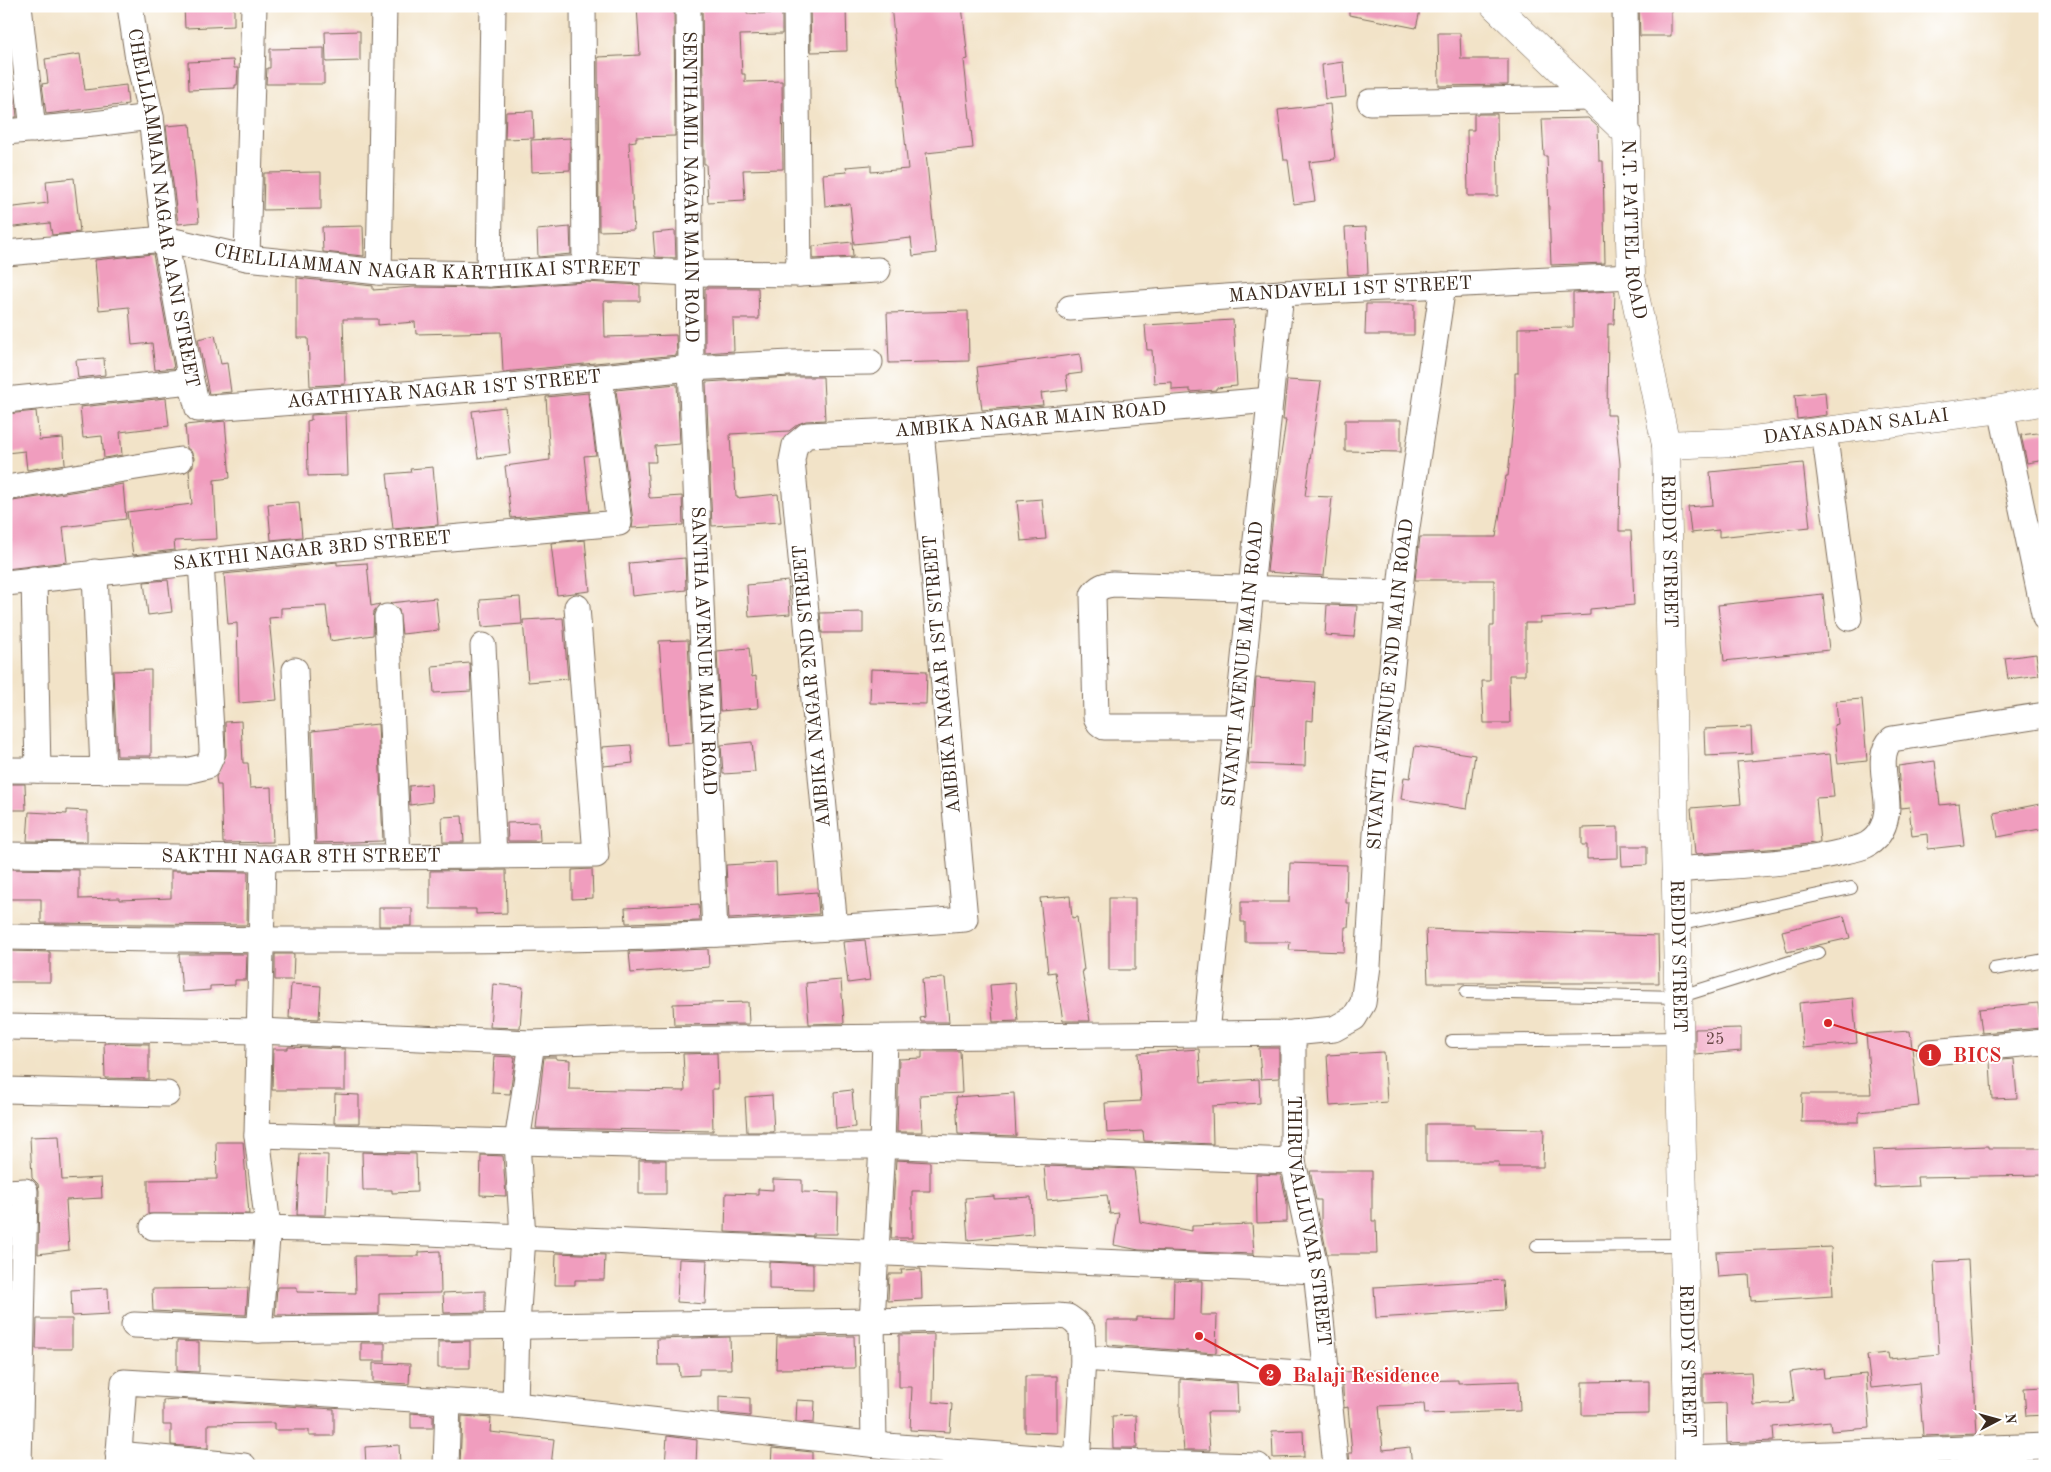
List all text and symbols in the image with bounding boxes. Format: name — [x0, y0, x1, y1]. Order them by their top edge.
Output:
street label: CHELLIAMMAN NAGAR AANI STREET — [124, 27, 202, 390]
street label: SENTHAMIL NAGAR MAIN ROAD — [679, 31, 700, 343]
street label: N.T. PATTEL ROAD — [1618, 139, 1649, 321]
street label: CHELLIAMMAN NAGAR KARTHIKAI STREET — [212, 241, 641, 284]
street label: MANDAVELI 1ST STREET — [1228, 274, 1473, 306]
street label: AGATHIYAR NAGAR 1ST STREET — [286, 367, 602, 412]
street label: AMBIKA NAGAR MAIN ROAD — [894, 399, 1167, 441]
street label: DAYASADAN SALAI — [1762, 406, 1950, 448]
street label: REDDY STREET — [1657, 474, 1680, 628]
street label: SANTHA AVENUE MAIN ROAD — [687, 506, 719, 796]
street label: SIVANTI AVENUE 2ND MAIN ROAD — [1366, 517, 1418, 850]
street label: SIVANTI AVENUE MAIN ROAD — [1219, 520, 1267, 808]
street label: SAKTHI NAGAR 3RD STREET — [172, 528, 452, 574]
street label: AMBIKA NAGAR 1ST STREET — [921, 534, 965, 814]
street label: AMBIKA NAGAR 2ND STREET — [791, 544, 835, 828]
street label: SAKTHI NAGAR 8TH STREET — [161, 847, 441, 868]
street label: REDDY STREET — [1666, 879, 1689, 1033]
house number: 25 — [1706, 1032, 1724, 1048]
callout: BICS — [1918, 1038, 2011, 1073]
text: BICS — [1953, 1047, 2001, 1067]
text: 1 — [1926, 1049, 1934, 1064]
street label: THIRUVALLUVAR STREET — [1283, 1095, 1333, 1347]
street label: REDDY STREET — [1675, 1284, 1698, 1438]
callout: Balaji Residence — [1257, 1357, 1449, 1392]
text: Balaji Residence — [1292, 1367, 1440, 1387]
text: 2 — [1266, 1369, 1274, 1384]
north arrow — [1974, 1394, 2024, 1444]
text: N — [2002, 1413, 2017, 1425]

